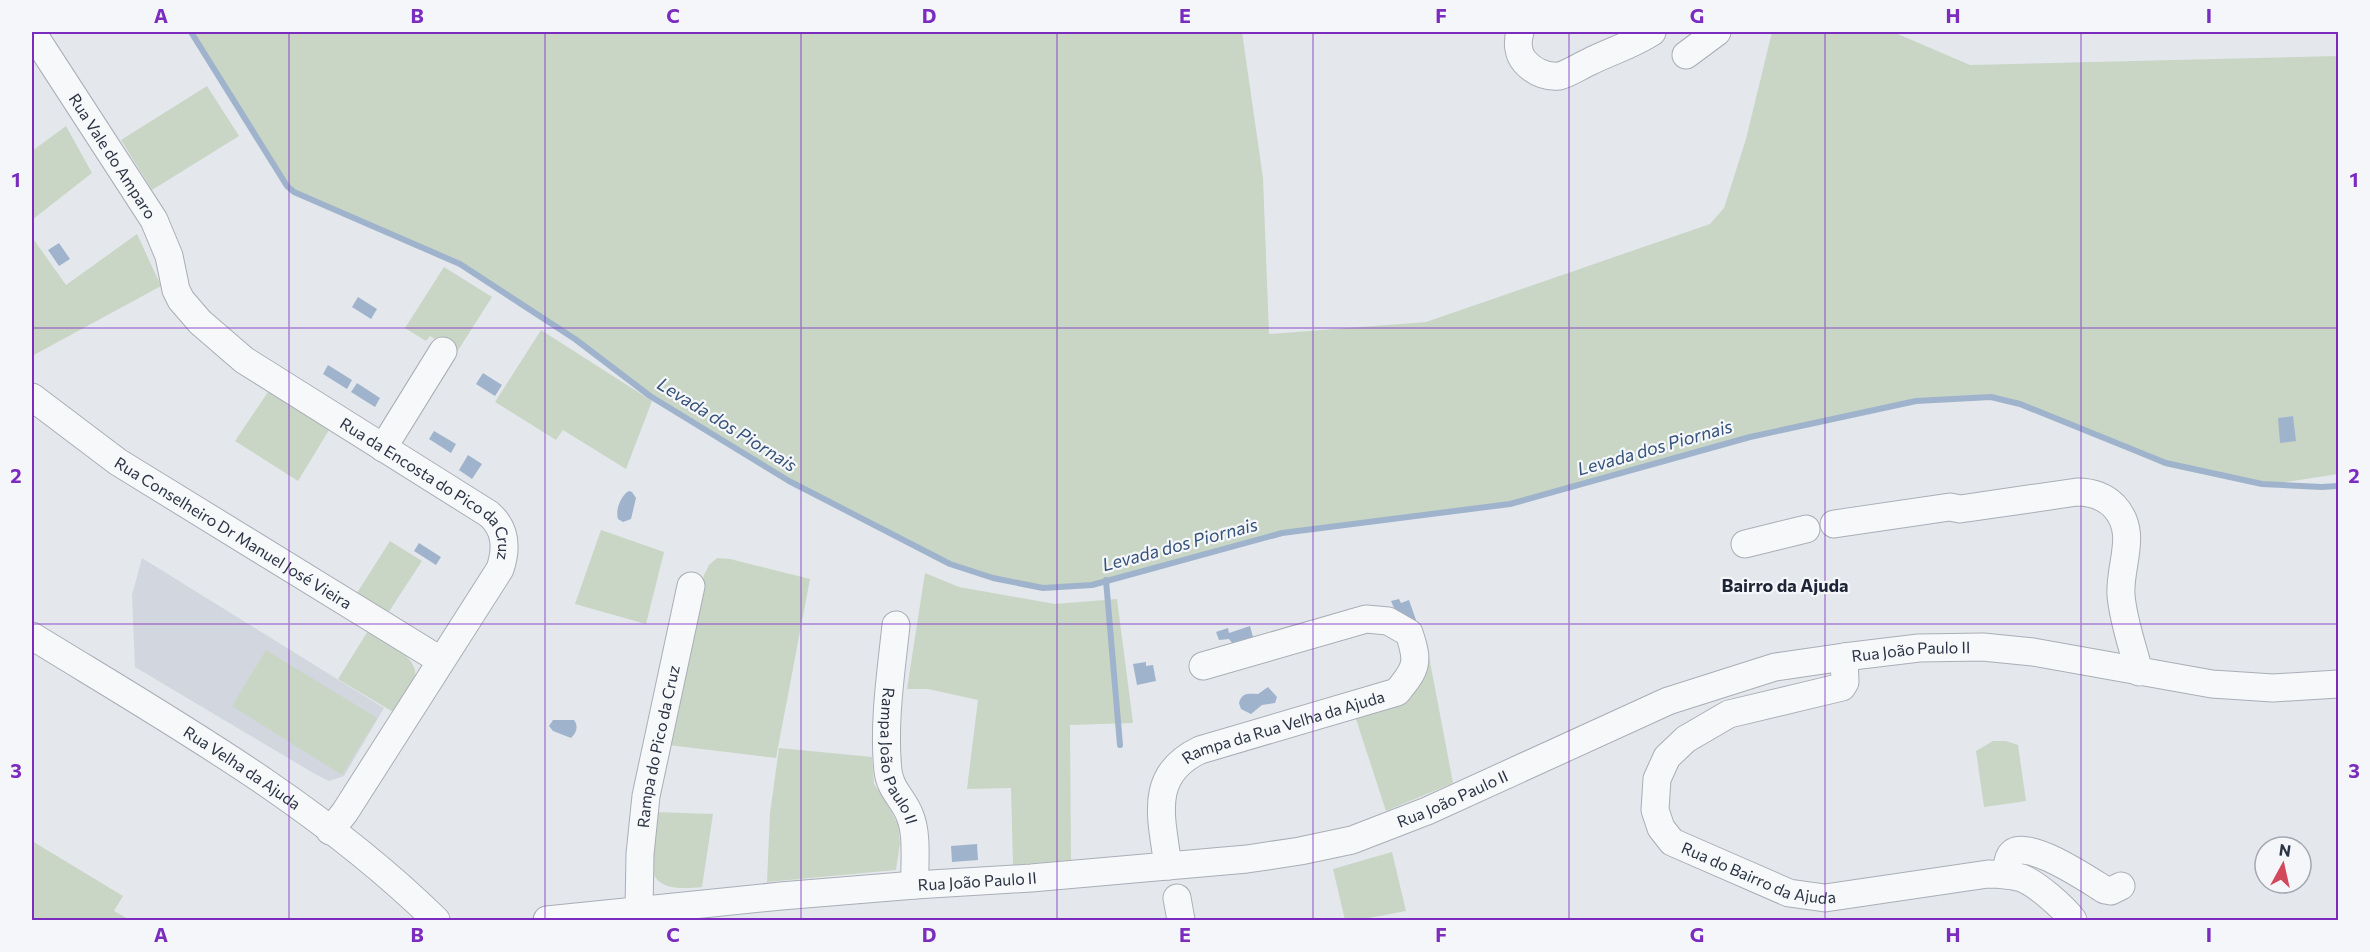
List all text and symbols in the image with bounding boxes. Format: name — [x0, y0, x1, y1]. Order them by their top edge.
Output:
text: A — [154, 3, 168, 27]
text: B — [410, 3, 424, 27]
text: C — [666, 3, 680, 27]
text: D — [922, 3, 936, 27]
text: E — [1179, 3, 1191, 27]
text: F — [1435, 3, 1447, 27]
text: G — [1690, 3, 1704, 27]
text: H — [1946, 3, 1961, 27]
text: I — [2206, 3, 2212, 27]
street label: Rua Vale do Amparo — [65, 90, 161, 222]
text: 1 — [11, 167, 21, 191]
text: 1 — [2349, 167, 2359, 191]
water label: Levada dos Piornais — [654, 372, 801, 476]
street label: Rua da Encosta do Pico da Cruz — [337, 413, 514, 562]
water label: Levada dos Piornais — [1575, 414, 1735, 480]
street label: Rua Conselheiro Dr Manuel José Vieira — [111, 452, 355, 612]
text: 2 — [10, 463, 22, 487]
text: 2 — [2348, 463, 2360, 487]
water label: Levada dos Piornais — [1099, 513, 1260, 575]
district label: Bairro da Ajuda — [1722, 574, 1848, 596]
street label: Rua João Paulo II — [1850, 637, 1970, 665]
street label: Rampa do Pico da Cruz — [633, 663, 683, 829]
street label: Rampa da Rua Velha da Ajuda — [1178, 686, 1387, 767]
street label: Rampa João Paulo II — [877, 687, 922, 826]
street label: Rua Velha da Ajuda — [180, 721, 305, 813]
text: 3 — [10, 758, 22, 782]
text: 3 — [2348, 758, 2360, 782]
street label: Rua João Paulo II — [1394, 765, 1511, 831]
north arrow — [2253, 835, 2313, 895]
street label: Rua do Bairro da Ajuda — [1679, 837, 1837, 907]
text: N — [2278, 839, 2292, 860]
street label: Rua João Paulo II — [917, 868, 1037, 894]
text: A — [154, 922, 168, 946]
text: B — [410, 922, 424, 946]
text: C — [666, 922, 680, 946]
text: D — [922, 922, 936, 946]
text: E — [1179, 922, 1191, 946]
text: F — [1435, 922, 1447, 946]
text: G — [1690, 922, 1704, 946]
text: H — [1946, 922, 1961, 946]
text: I — [2206, 922, 2212, 946]

